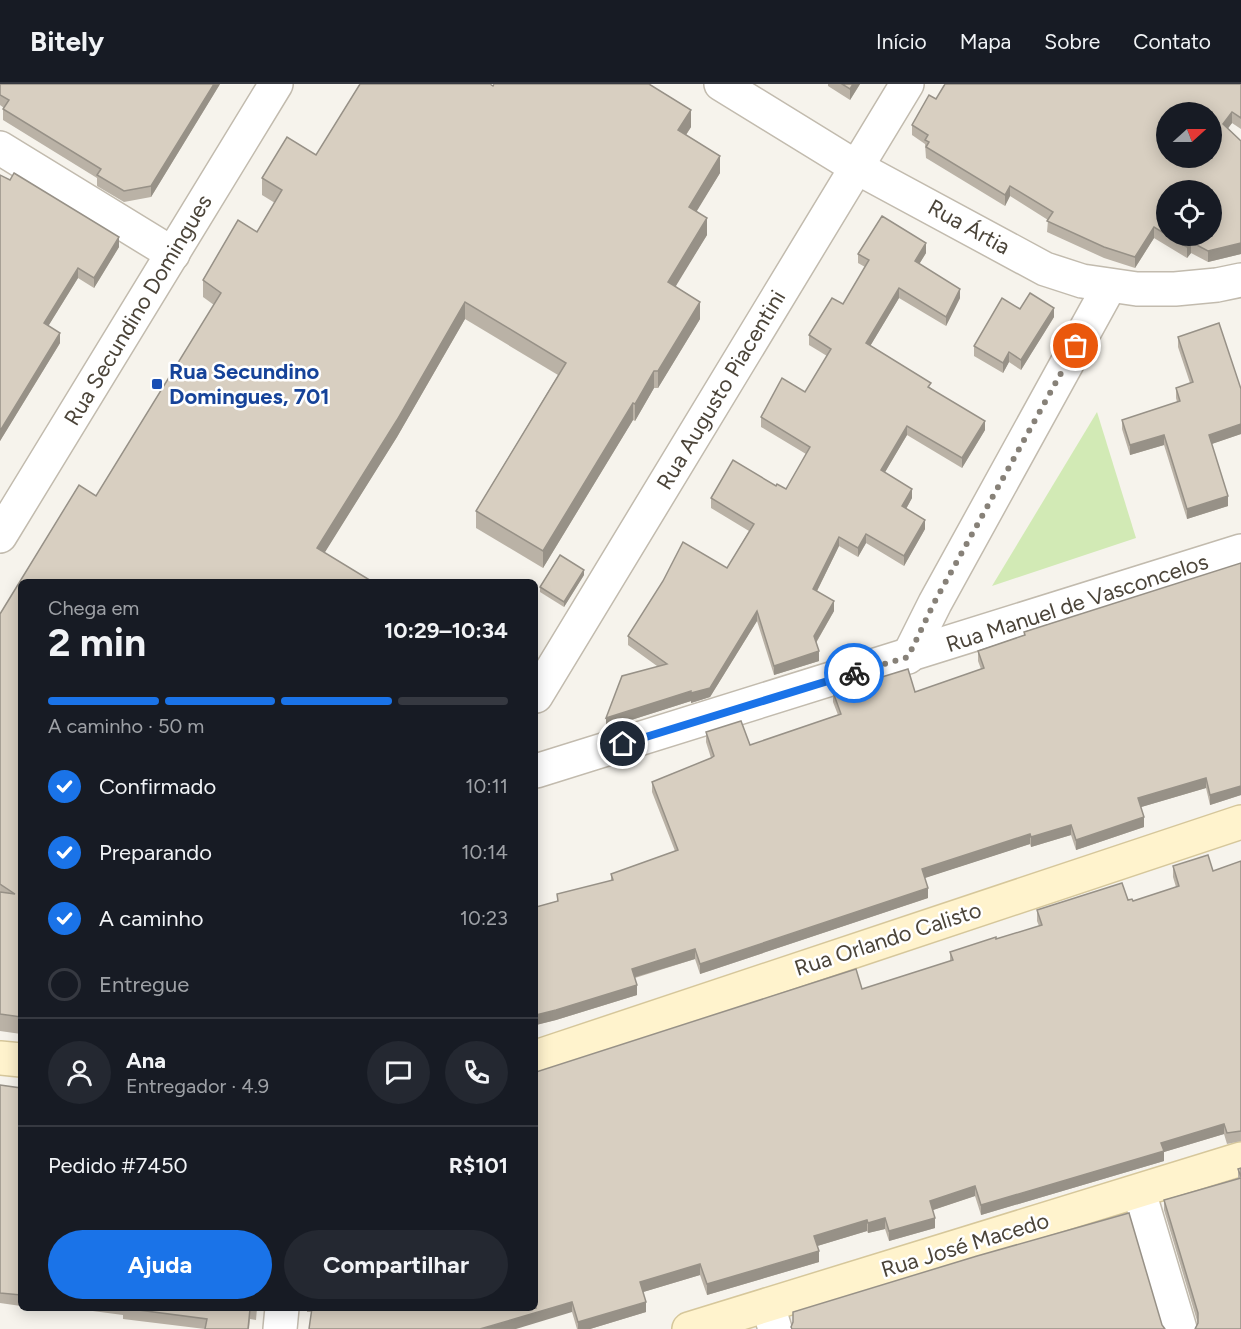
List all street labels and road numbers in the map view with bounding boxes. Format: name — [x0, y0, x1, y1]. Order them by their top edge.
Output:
street label: Rua Secundino Domingues — [58, 190, 218, 430]
street label: Rua Ártia — [923, 193, 1015, 261]
street label: Rua Augusto Piacentini — [651, 285, 791, 495]
street label: Rua Manuel de Vasconcelos — [942, 548, 1212, 658]
street label: Rua Orlando Calisto — [791, 896, 985, 982]
street label: Rua José Macedo — [878, 1207, 1052, 1283]

